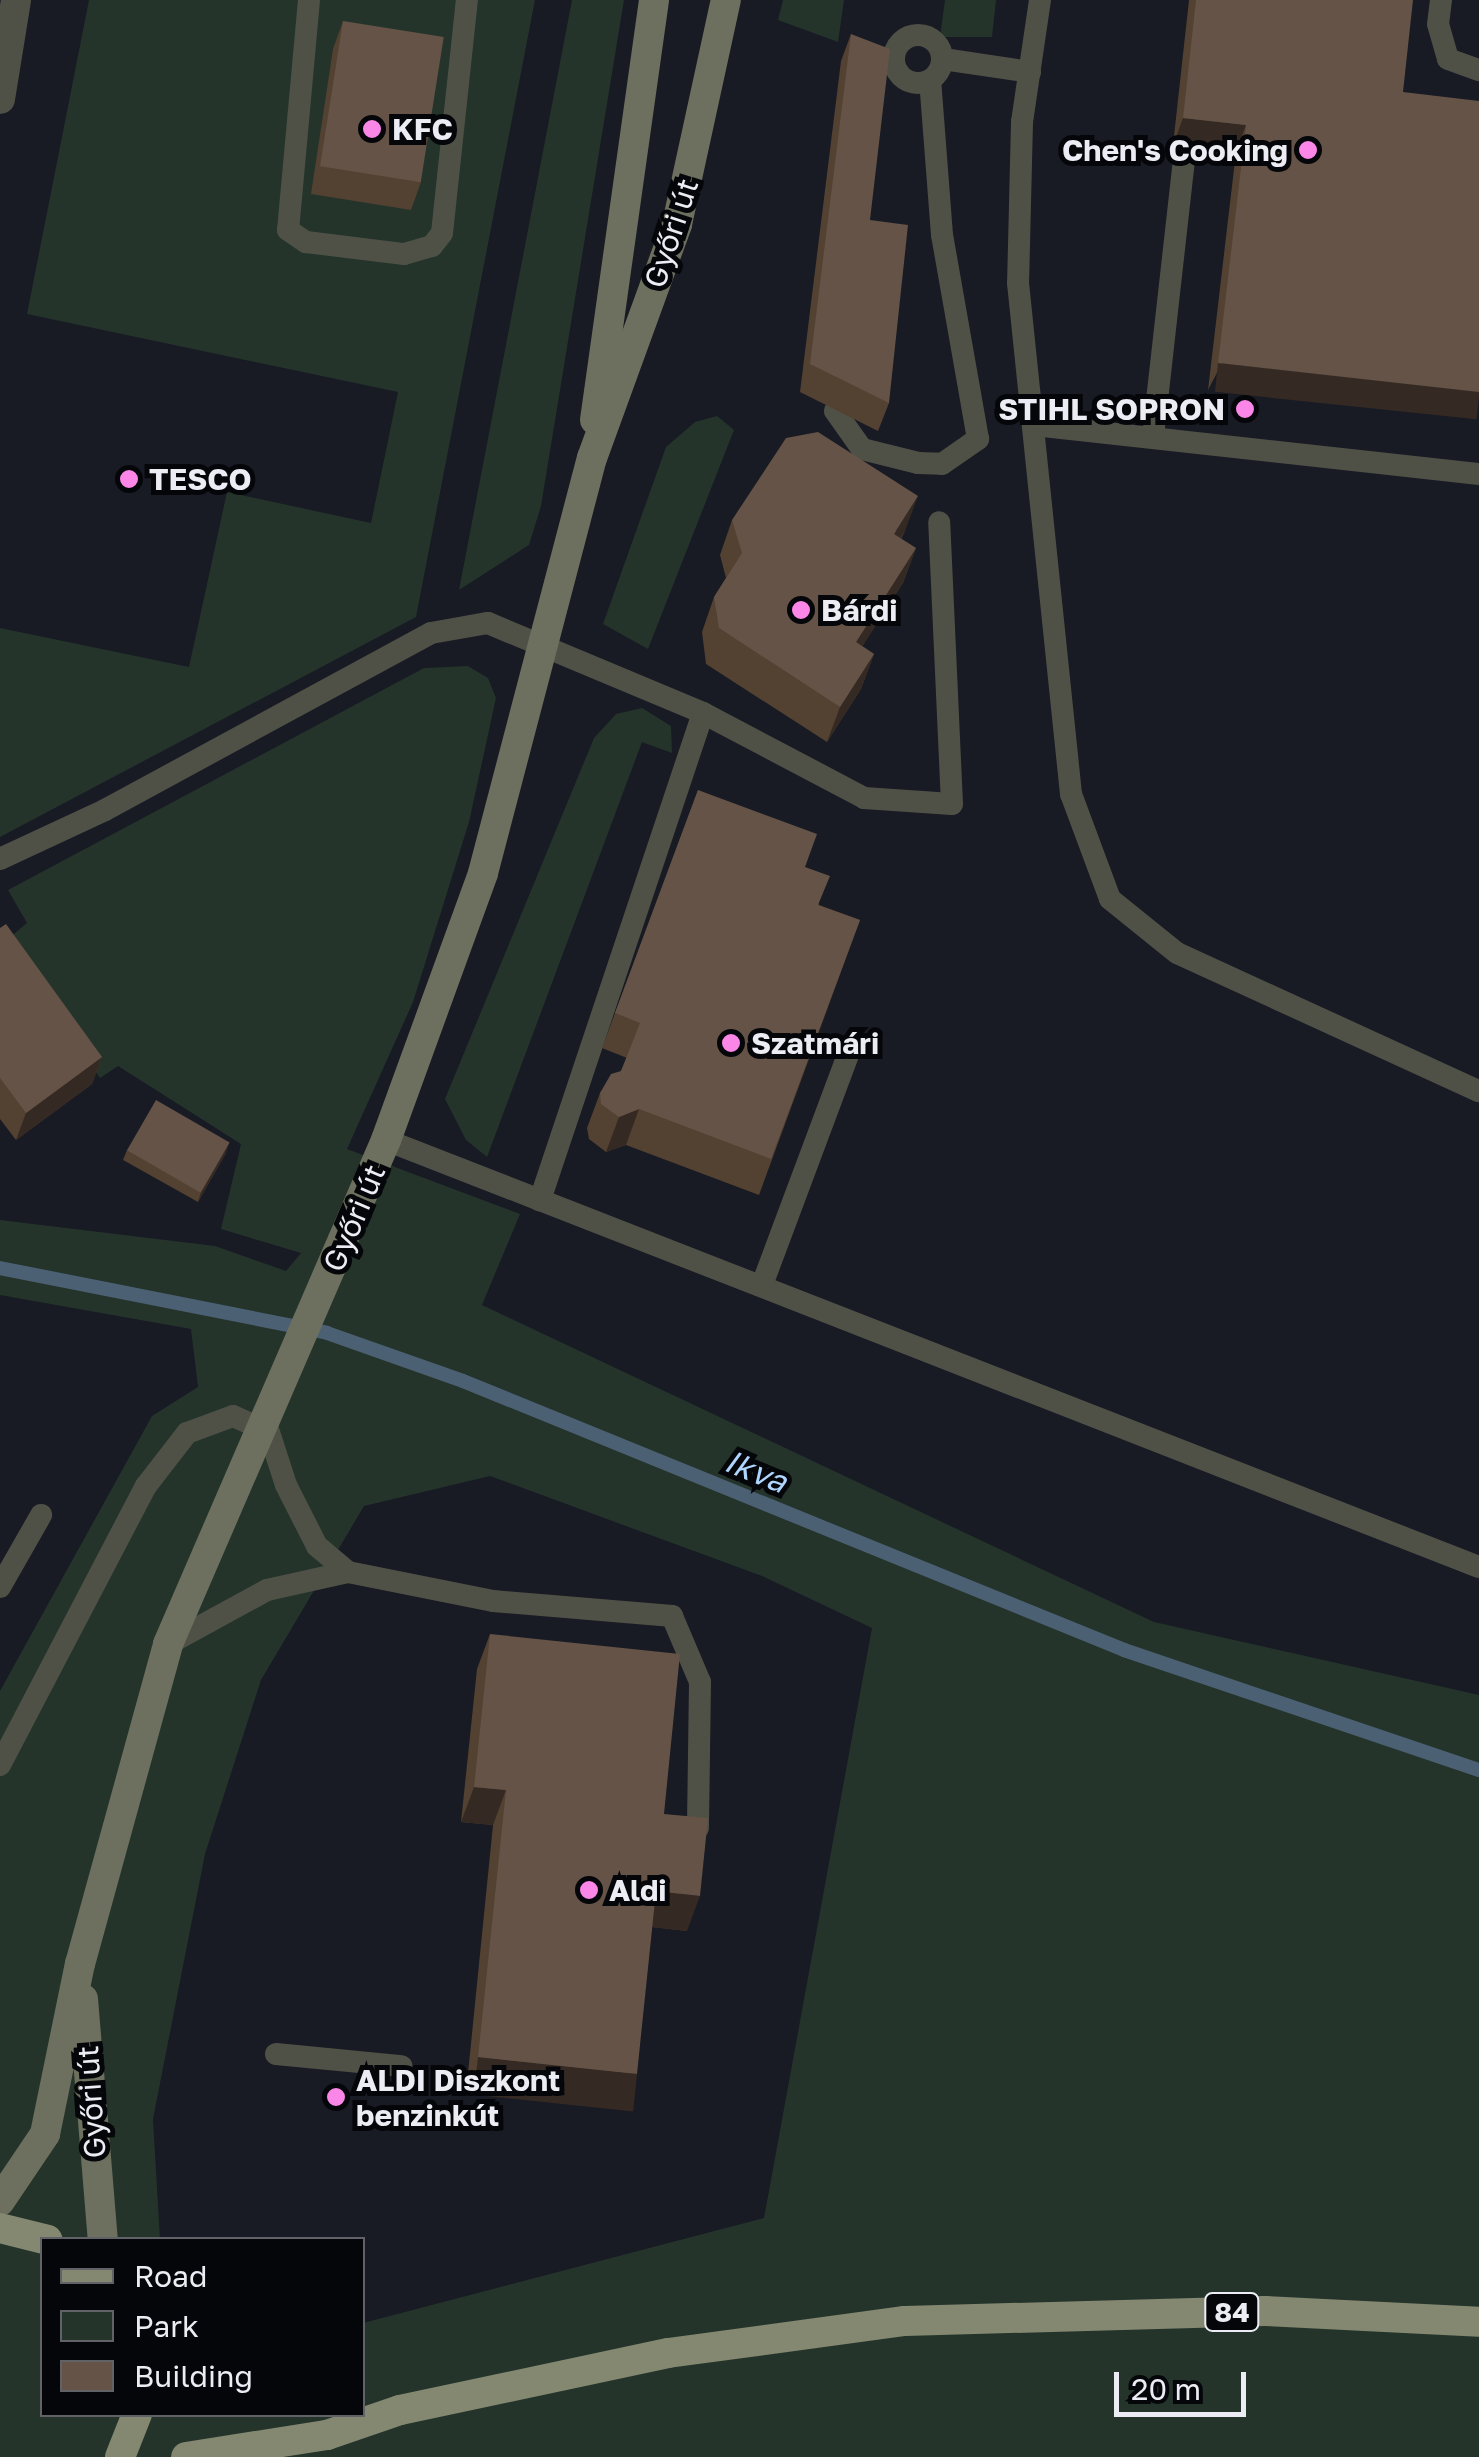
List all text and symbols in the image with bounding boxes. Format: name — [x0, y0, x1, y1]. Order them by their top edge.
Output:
place label: KFC — [392, 111, 453, 147]
marker: KFC — [361, 118, 383, 140]
place label: Chen's Cooking — [1062, 132, 1288, 168]
marker: Chen's Cooking — [1297, 139, 1319, 161]
street label: Győri út — [636, 174, 706, 292]
place label: STIHL SOPRON — [998, 391, 1225, 427]
marker: STIHL SOPRON — [1234, 398, 1256, 420]
place label: TESCO — [149, 461, 252, 497]
marker: TESCO — [118, 468, 140, 490]
place label: Bárdi — [821, 592, 897, 628]
marker: Bárdi — [790, 599, 812, 621]
place label: Szatmári — [751, 1025, 879, 1061]
marker: Szatmári — [720, 1032, 742, 1054]
street label: Győri út — [315, 1159, 393, 1277]
water label: Ikva — [719, 1441, 793, 1501]
place label: Aldi — [609, 1872, 667, 1908]
marker: Aldi — [578, 1879, 600, 1901]
street label: Győri út — [69, 2045, 113, 2159]
place label: ALDI Diszkont benzinkút — [356, 2062, 560, 2132]
marker: ALDI Diszkont benzinkút — [325, 2086, 347, 2108]
legend — [40, 2237, 365, 2417]
text: Road — [134, 2258, 208, 2294]
road number: 84 — [1202, 2289, 1262, 2335]
text: Park — [134, 2308, 199, 2344]
scale bar — [1119, 2352, 1252, 2414]
text: Building — [134, 2358, 253, 2394]
text: 20 m — [1131, 2371, 1201, 2407]

